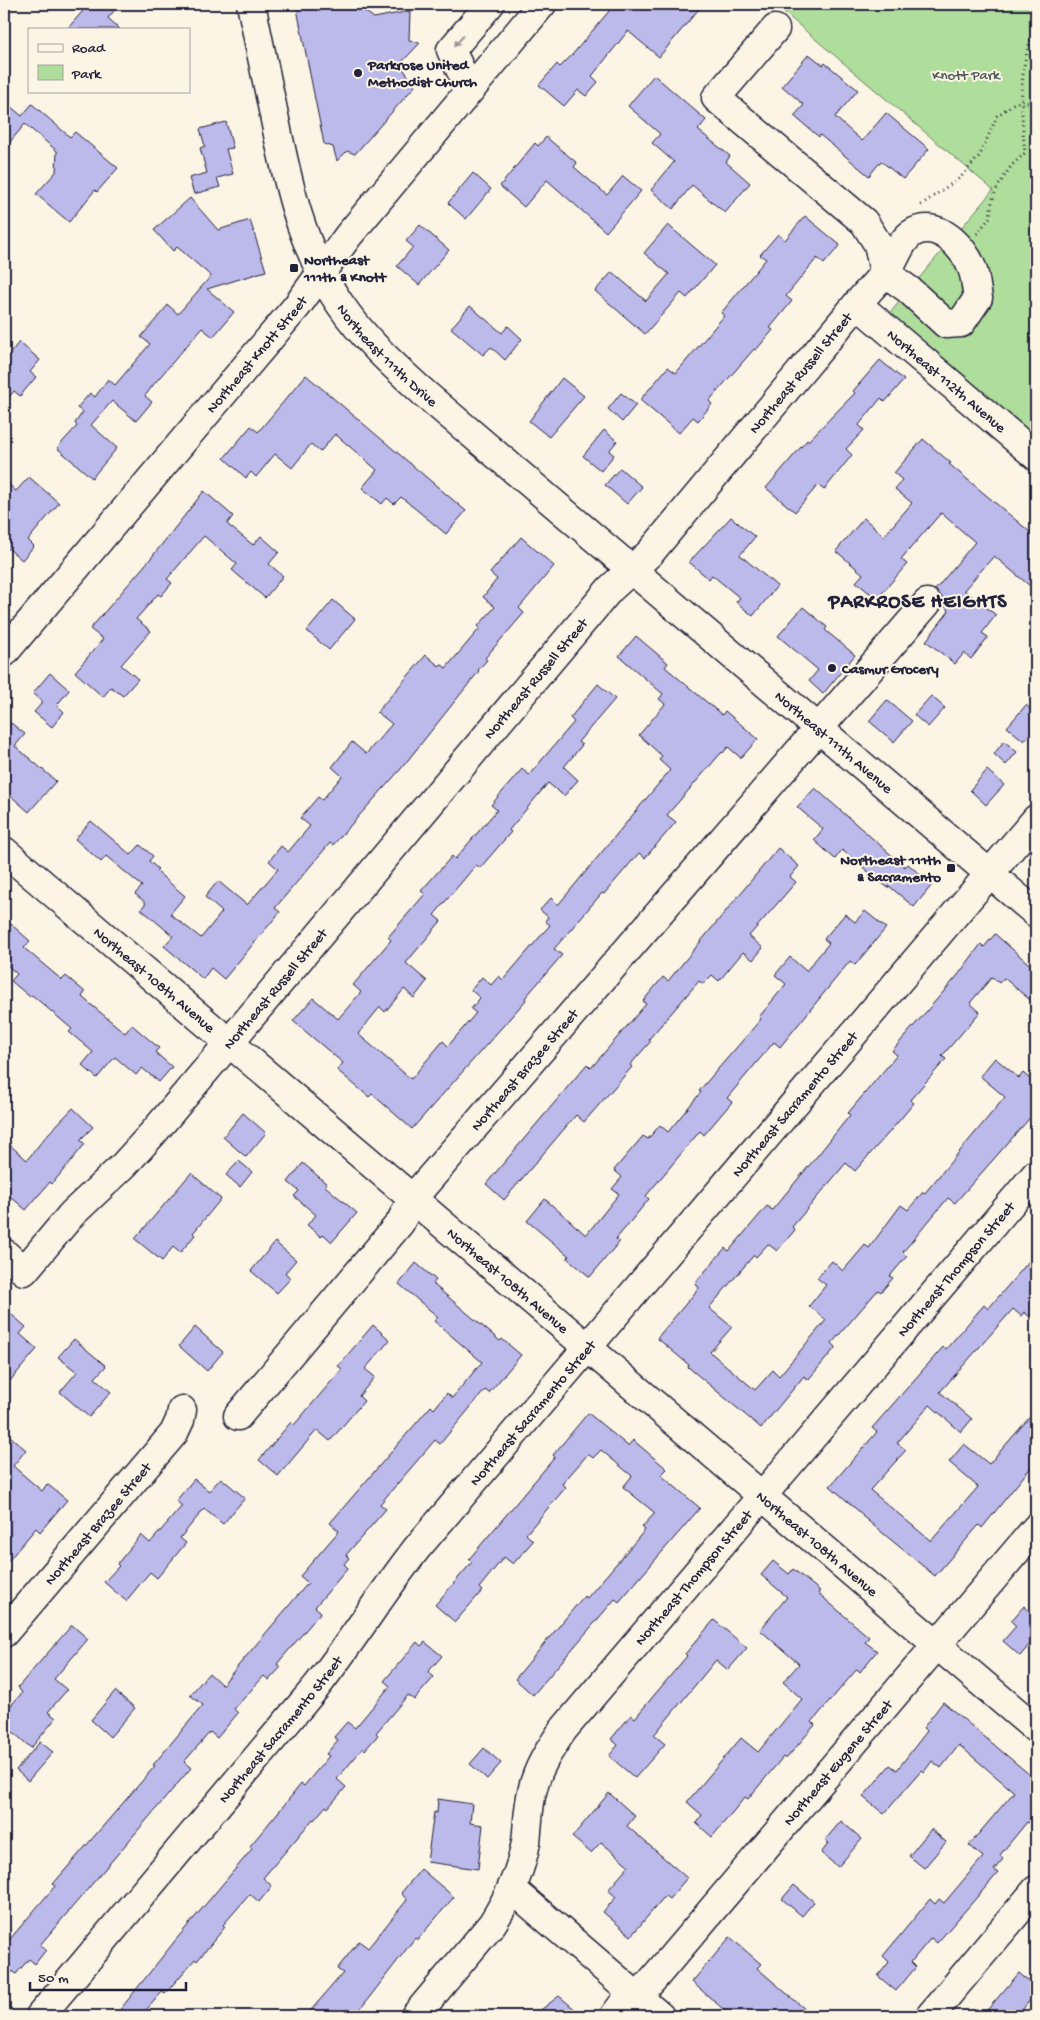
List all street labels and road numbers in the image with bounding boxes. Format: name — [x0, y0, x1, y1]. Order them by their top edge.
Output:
street label: Northeast Knott Street — [203, 292, 313, 418]
street label: Northeast 111th Drive — [332, 301, 441, 412]
street label: Northeast Russell Street — [746, 308, 858, 438]
street label: Northeast 112th Avenue — [882, 326, 1009, 438]
street label: Northeast Russell Street — [481, 614, 594, 744]
street label: Northeast 111th Avenue — [770, 688, 896, 799]
street label: Northeast 108th Avenue — [89, 924, 218, 1038]
street label: Northeast Russell Street — [220, 924, 333, 1054]
street label: Northeast Brazee Street — [468, 1005, 584, 1135]
street label: Northeast Sacramento Street — [729, 1027, 864, 1182]
street label: Northeast Thompson Street — [894, 1197, 1021, 1341]
street label: Northeast 108th Avenue — [442, 1225, 572, 1338]
street label: Northeast Sacramento Street — [467, 1336, 602, 1490]
street label: Northeast Brazee Street — [42, 1458, 157, 1590]
street label: Northeast 108th Avenue — [752, 1488, 881, 1602]
street label: Northeast Thompson Street — [632, 1506, 758, 1650]
street label: Northeast Sacramento Street — [215, 1652, 349, 1808]
street label: Northeast Eugene Street — [780, 1695, 899, 1830]

